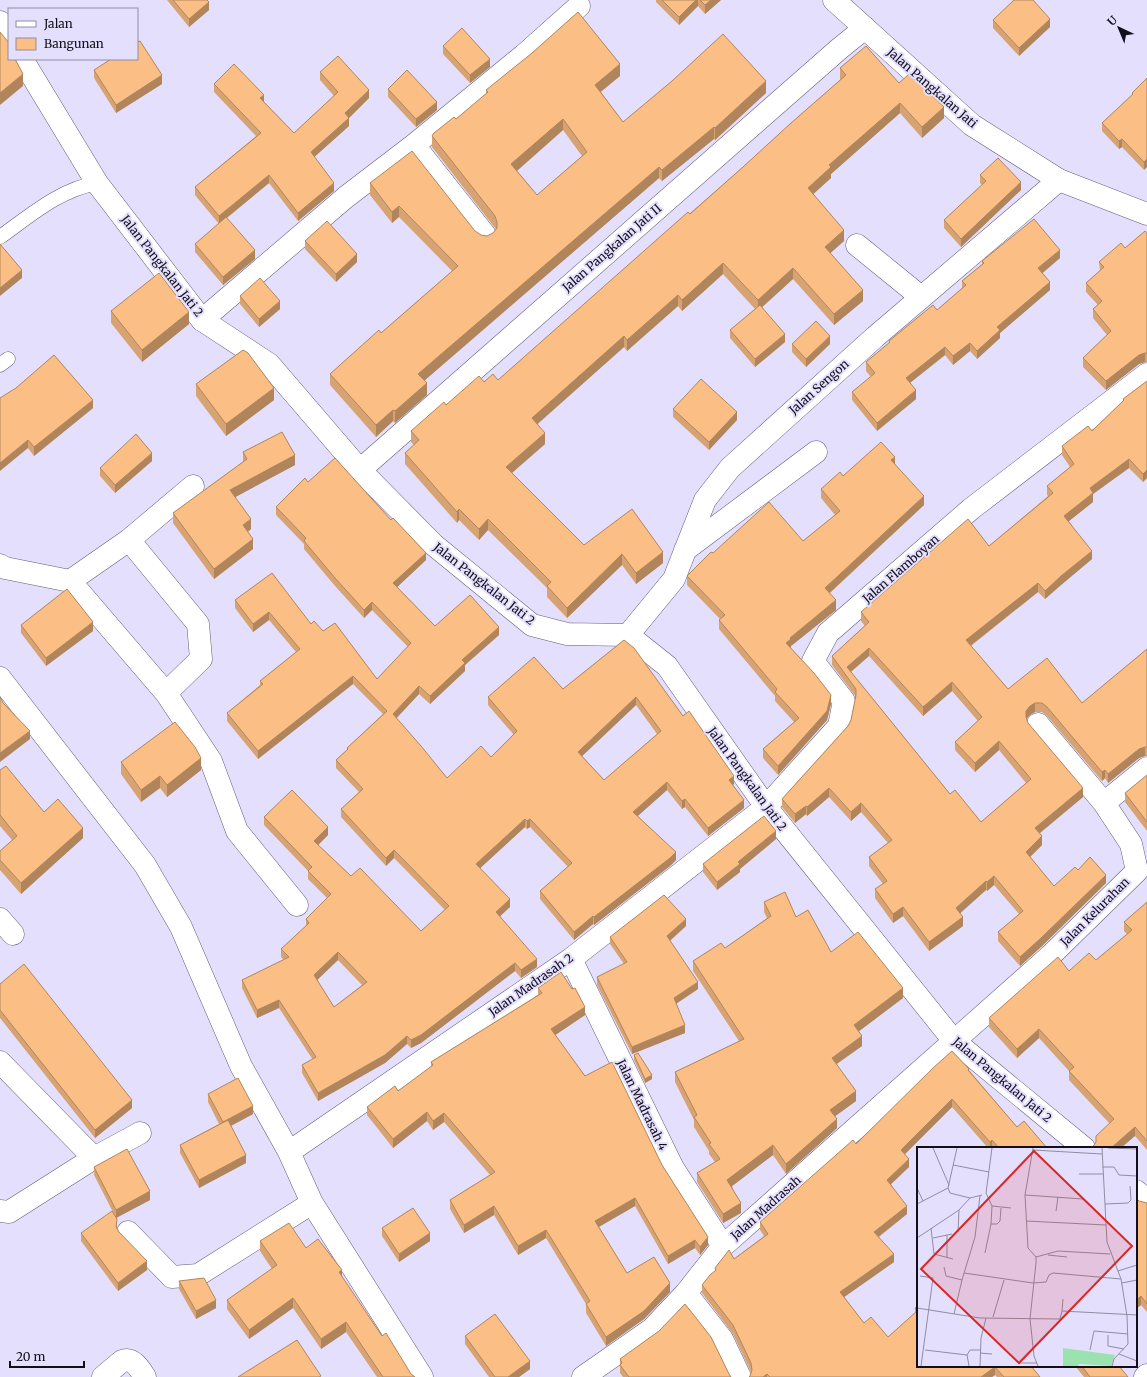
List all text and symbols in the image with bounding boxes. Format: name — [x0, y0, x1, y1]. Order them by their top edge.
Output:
legend — [8, 8, 138, 60]
north arrow — [1099, 8, 1139, 48]
text: U — [1104, 12, 1120, 29]
text: Jalan — [43, 16, 73, 31]
text: Bangunan — [44, 36, 104, 51]
street label: Jalan Pangkalan Jati — [883, 44, 981, 131]
street label: Jalan Pangkalan Jati II — [558, 200, 664, 295]
street label: Jalan Pangkalan Jati 2 — [118, 211, 207, 319]
street label: Jalan Sengon — [785, 356, 852, 418]
street label: Jalan Flamboyan — [859, 531, 942, 607]
street label: Jalan Pangkalan Jati 2 — [430, 539, 538, 628]
street label: Jalan Pangkalan Jati 2 — [704, 723, 790, 834]
street label: Jalan Kelurahan — [1056, 874, 1132, 950]
street label: Jalan Madrasah 2 — [485, 950, 576, 1020]
street label: Jalan Pangkalan Jati 2 — [949, 1033, 1055, 1125]
street label: Jalan Madrasah 4 — [613, 1056, 671, 1153]
inset map — [917, 1147, 1137, 1367]
street label: Jalan Madrasah — [727, 1172, 804, 1244]
scale bar — [10, 1343, 84, 1369]
text: 20 m — [16, 1349, 45, 1364]

